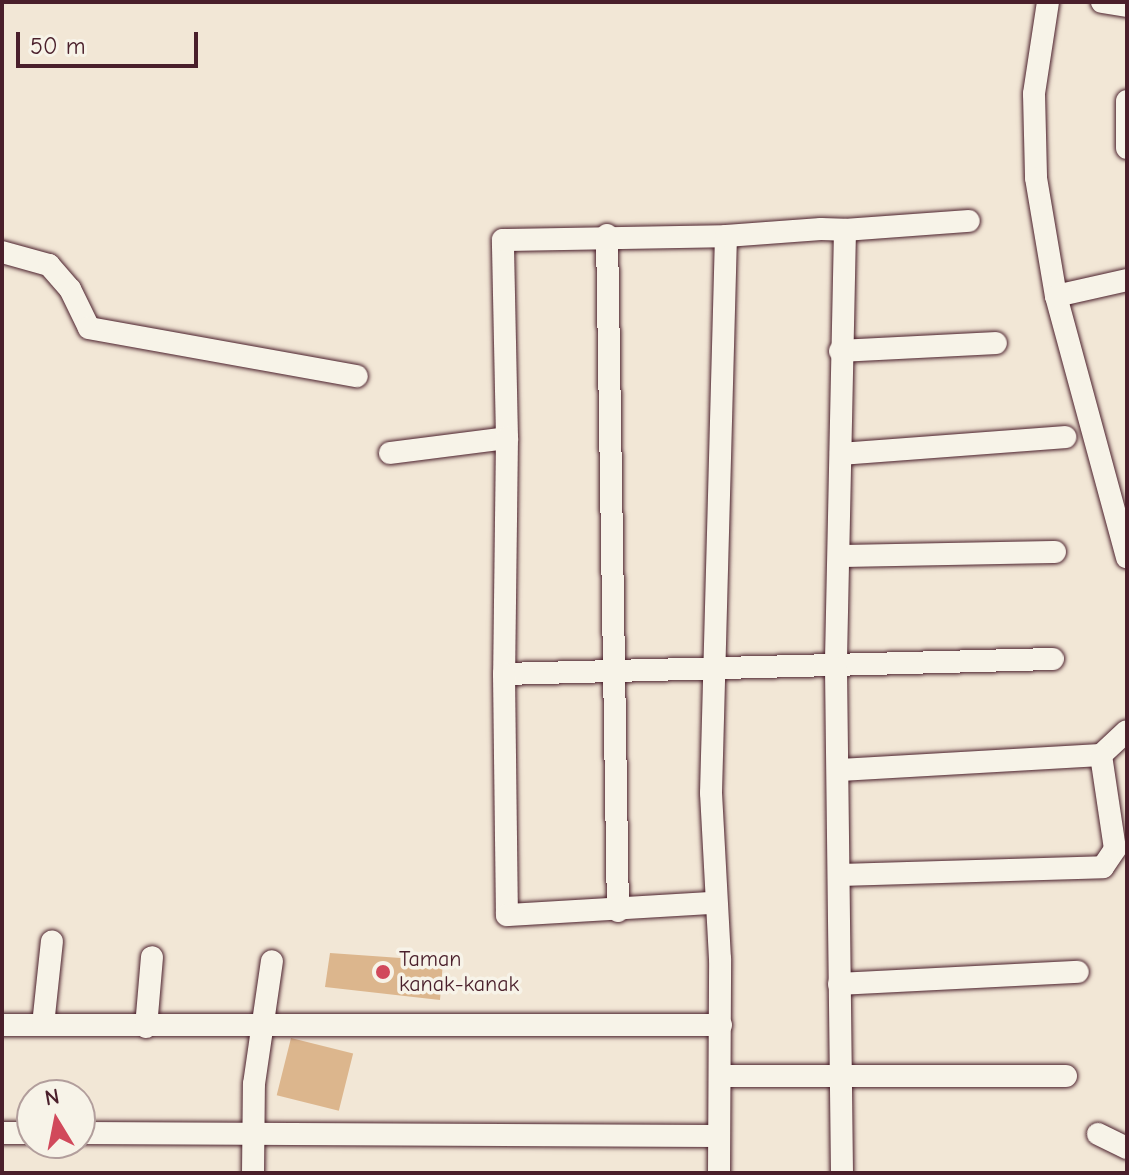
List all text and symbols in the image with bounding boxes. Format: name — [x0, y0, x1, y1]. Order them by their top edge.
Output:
scale bar — [20, 16, 202, 66]
text: 50 m — [30, 32, 86, 60]
place label: Taman kanak-kanak — [399, 946, 519, 998]
marker: Taman kanak-kanak — [374, 963, 392, 981]
north arrow — [16, 1079, 96, 1159]
text: N — [43, 1083, 62, 1111]

